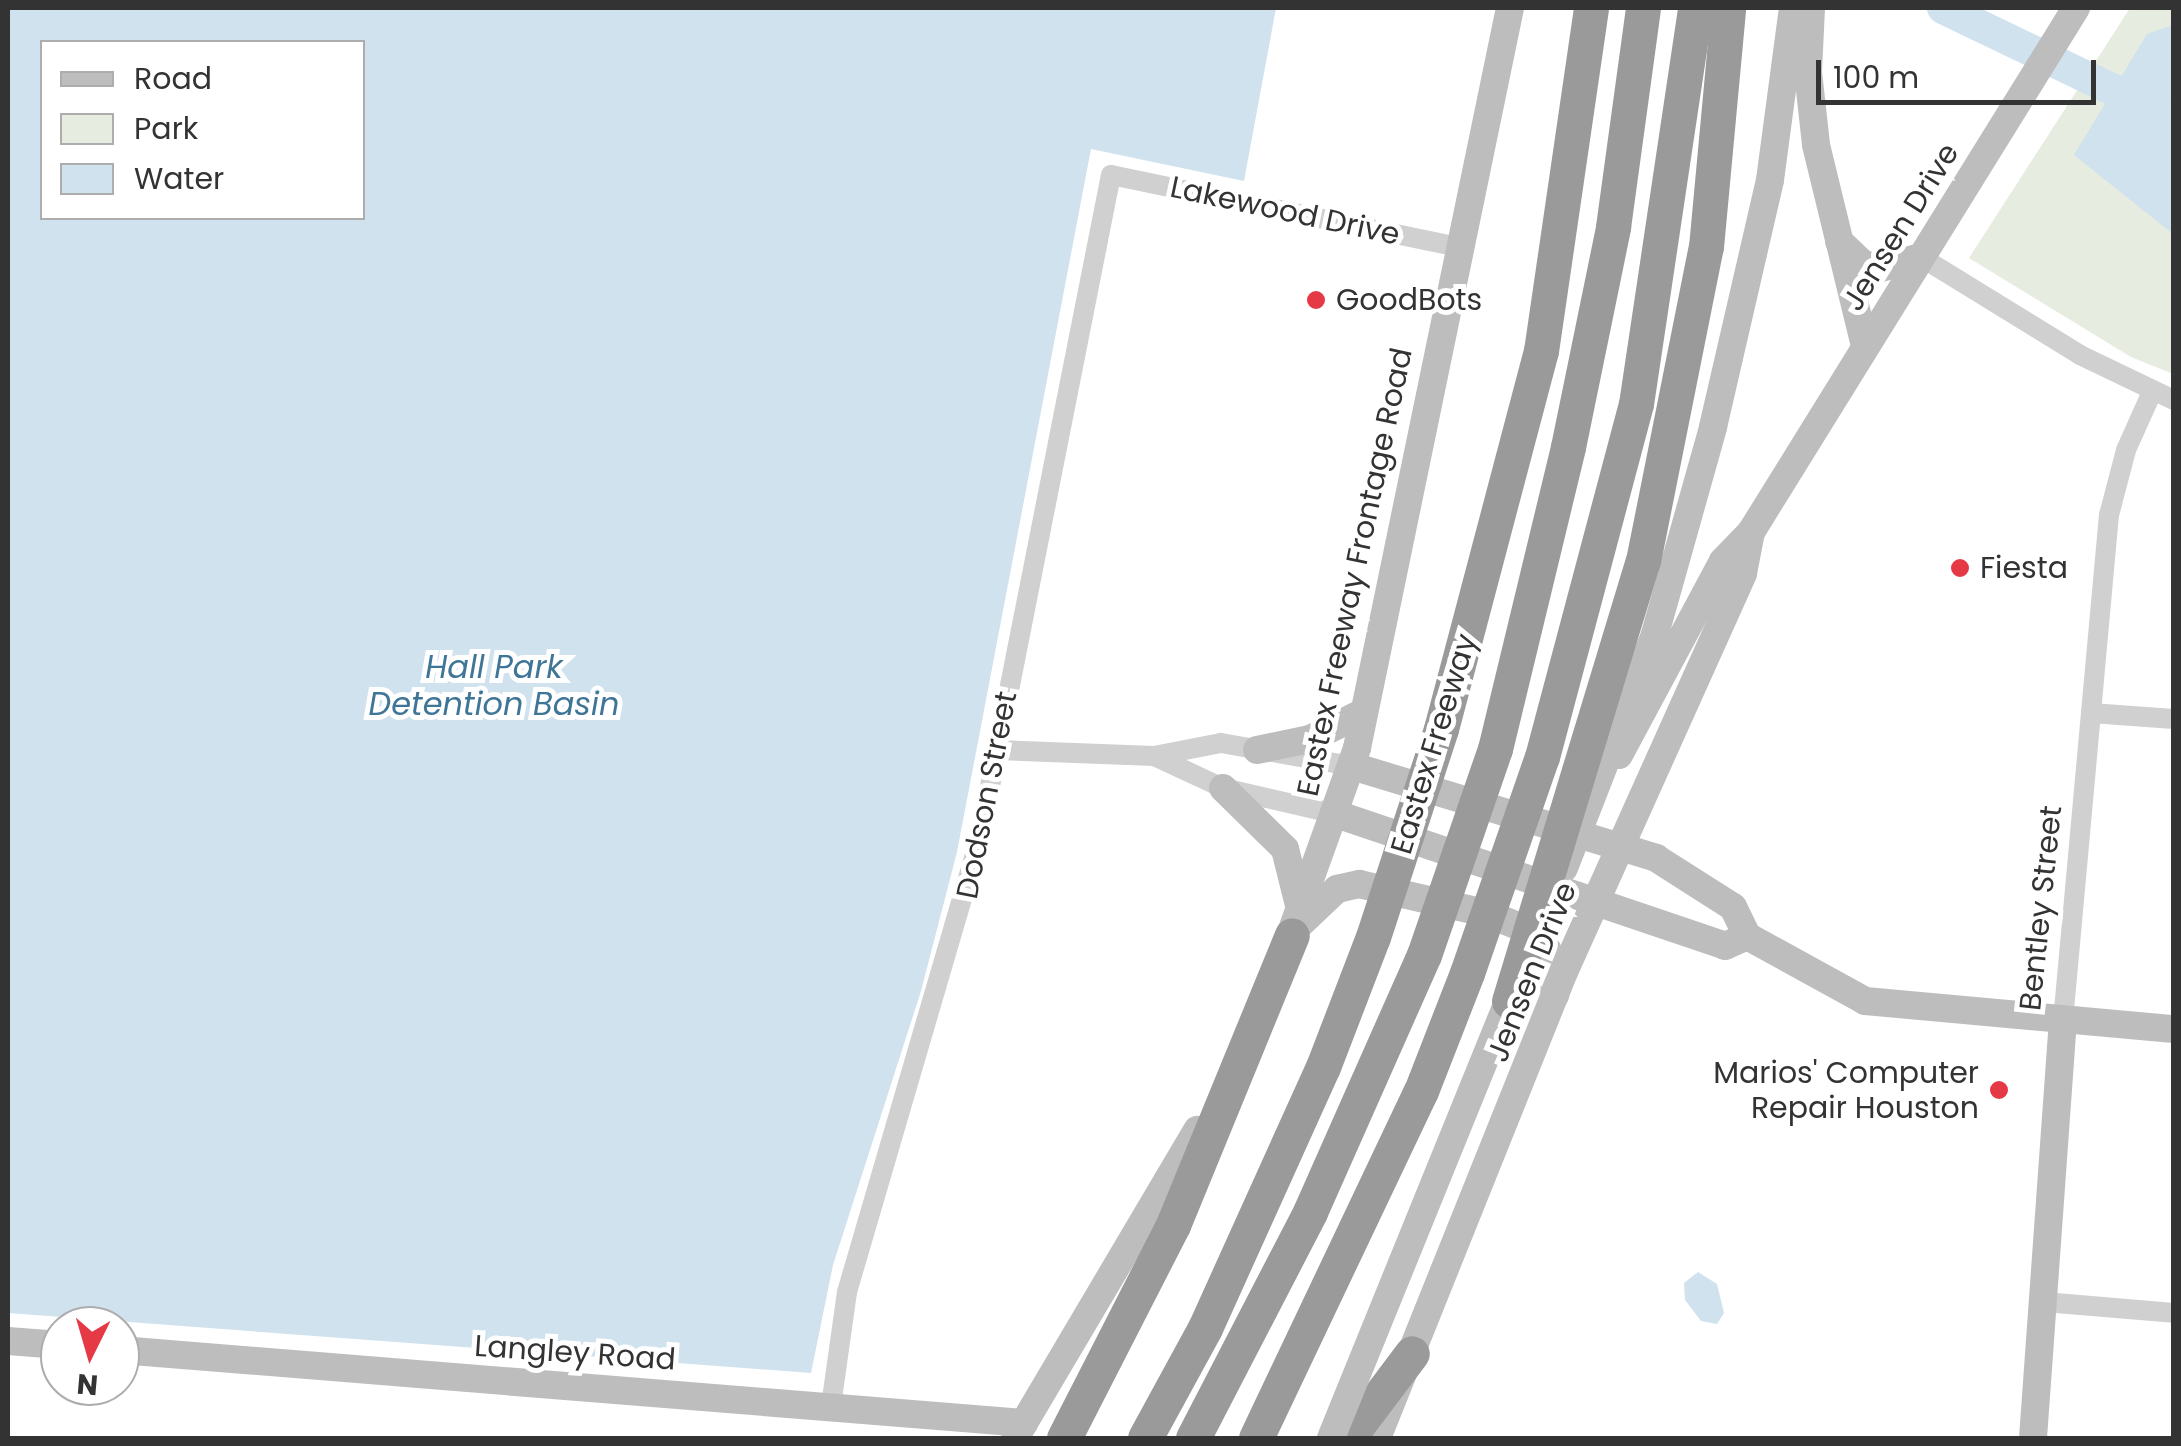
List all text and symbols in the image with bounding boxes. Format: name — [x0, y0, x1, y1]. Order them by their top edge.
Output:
legend — [40, 40, 365, 220]
scale bar — [1821, 40, 2101, 102]
text: 100 m — [1833, 56, 1919, 99]
text: Road — [134, 57, 212, 100]
text: Park — [134, 107, 198, 150]
street label: Jensen Drive — [1835, 137, 1967, 317]
text: Water — [134, 157, 224, 200]
street label: Lakewood Drive — [1167, 169, 1403, 253]
place label: GoodBots — [1336, 282, 1482, 318]
marker: GoodBots — [1305, 289, 1327, 311]
street label: Eastex Freeway Frontage Road — [1290, 345, 1420, 799]
place label: Fiesta — [1980, 550, 2068, 586]
marker: Fiesta — [1949, 557, 1971, 579]
street label: Eastex Freeway — [1383, 629, 1485, 859]
water label: Hall Park Detention Basin — [369, 649, 619, 724]
street label: Dodson Street — [949, 688, 1025, 902]
street label: Bentley Street — [2012, 804, 2070, 1012]
street label: Jensen Drive — [1480, 877, 1584, 1067]
place label: Marios' Computer Repair Houston — [1713, 1055, 1979, 1126]
marker: Marios' Computer Repair Houston — [1988, 1079, 2010, 1101]
north arrow — [40, 1306, 140, 1406]
street label: Langley Road — [473, 1328, 677, 1378]
text: N — [75, 1364, 100, 1405]

